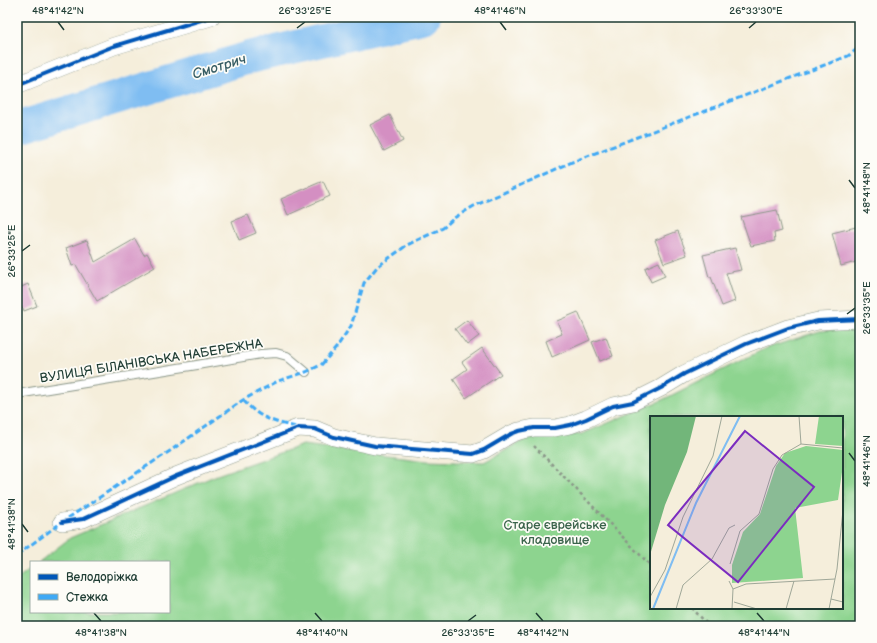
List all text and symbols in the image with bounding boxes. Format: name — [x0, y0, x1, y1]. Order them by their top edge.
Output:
text: 48°41'42"N — [32, 5, 84, 17]
text: 26°33'25"E — [279, 5, 332, 17]
text: 48°41'46"N — [474, 5, 526, 17]
text: 26°33'30"E — [729, 5, 783, 17]
water label: Смотрич — [190, 50, 248, 83]
text: 48°41'48"N — [861, 162, 873, 214]
text: 26°33'25"E — [6, 224, 18, 277]
text: 26°33'35"E — [861, 281, 873, 335]
street label: ВУЛИЦЯ БІЛАНІВСЬКА НАБЕРЕЖНА — [39, 335, 264, 387]
inset map — [650, 416, 843, 609]
text: 48°41'46"N — [861, 435, 873, 487]
text: 48°41'38"N — [6, 498, 18, 550]
park label: Старе єврейське кладовище — [504, 517, 606, 548]
legend — [30, 561, 170, 613]
text: Велодоріжка — [66, 570, 138, 585]
text: Стежка — [66, 590, 108, 605]
text: 48°41'38"N — [75, 627, 127, 639]
text: 48°41'40"N — [296, 627, 348, 639]
text: 26°33'35"E — [441, 627, 495, 639]
text: 48°41'42"N — [517, 627, 569, 639]
text: 48°41'44"N — [738, 627, 790, 639]

